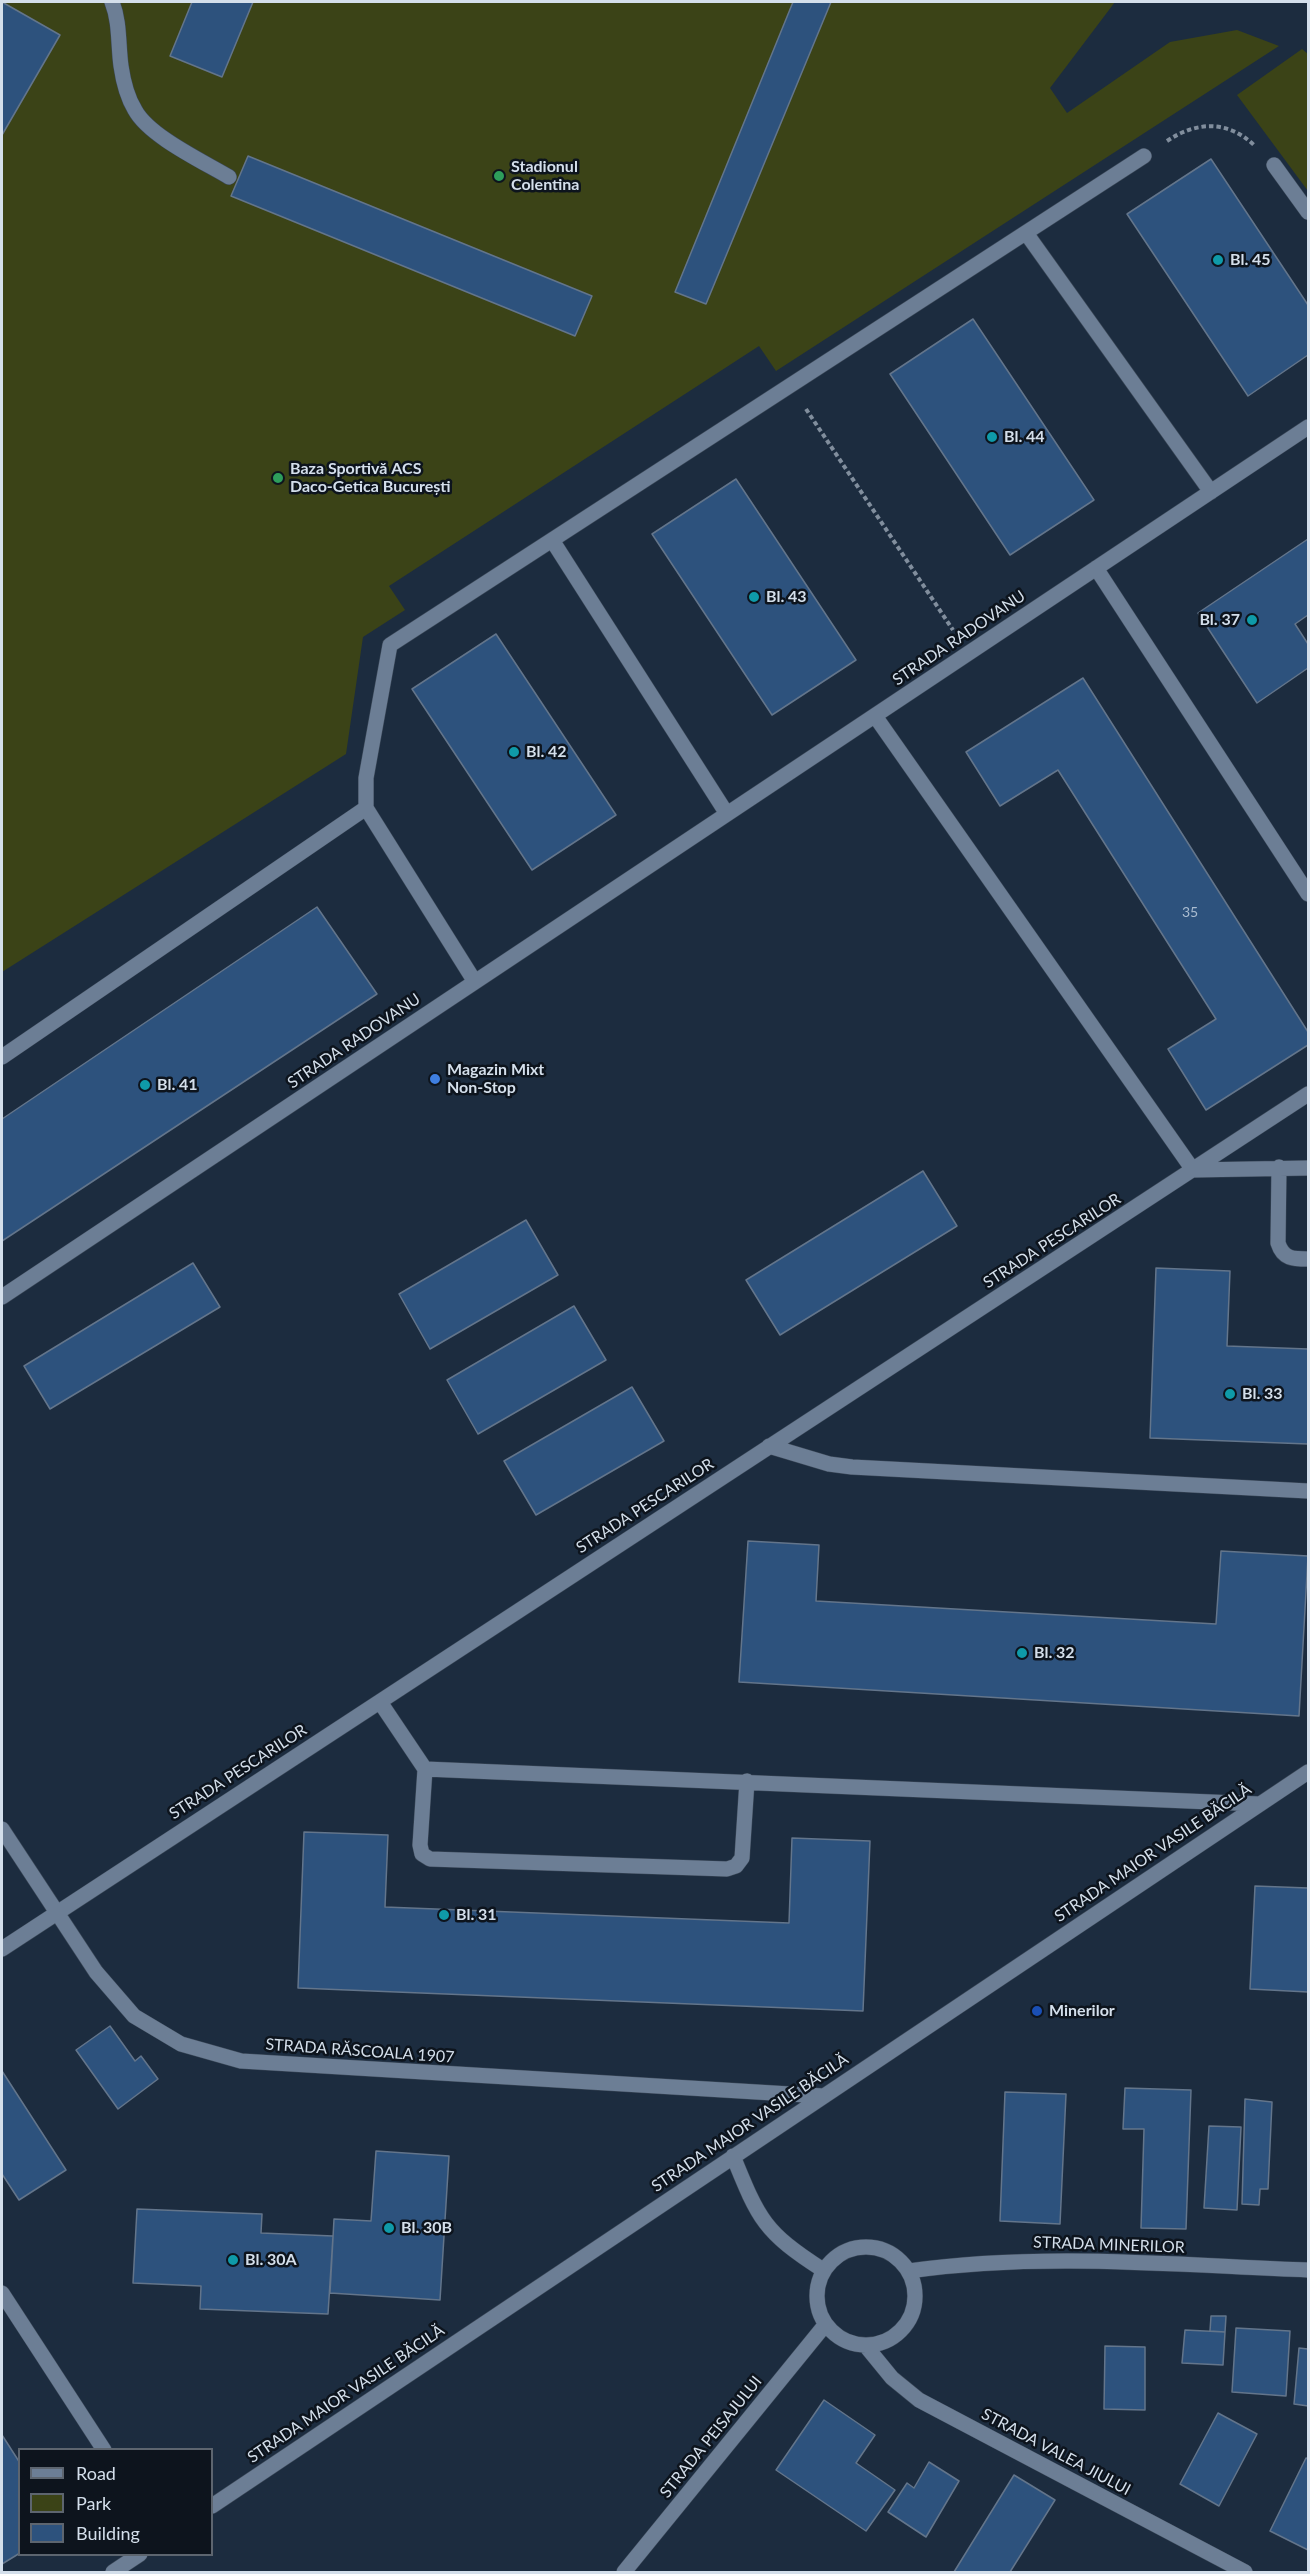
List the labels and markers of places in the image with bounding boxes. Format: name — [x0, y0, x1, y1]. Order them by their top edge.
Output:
place label: Stadionul Colentina — [511, 157, 579, 195]
marker: Stadionul Colentina — [492, 169, 506, 183]
place label: Bl. 45 — [1230, 250, 1271, 270]
marker: Bl. 45 — [1211, 253, 1225, 267]
place label: Bl. 44 — [1004, 427, 1045, 447]
marker: Bl. 44 — [985, 430, 999, 444]
place label: Baza Sportivă ACS Daco-Getica București — [290, 459, 451, 497]
marker: Baza Sportivă ACS Daco-Getica București — [271, 471, 285, 485]
place label: Bl. 43 — [766, 587, 807, 607]
marker: Bl. 43 — [747, 590, 761, 604]
place label: Bl. 37 — [1199, 610, 1240, 630]
marker: Bl. 37 — [1245, 613, 1259, 627]
place label: Bl. 42 — [526, 742, 567, 762]
marker: Bl. 42 — [507, 745, 521, 759]
place label: Magazin Mixt Non-Stop — [447, 1060, 544, 1098]
marker: Magazin Mixt Non-Stop — [428, 1072, 442, 1086]
place label: Bl. 41 — [157, 1075, 198, 1095]
marker: Bl. 41 — [138, 1078, 152, 1092]
place label: Bl. 33 — [1242, 1384, 1283, 1404]
marker: Bl. 33 — [1223, 1387, 1237, 1401]
place label: Bl. 32 — [1034, 1643, 1075, 1663]
marker: Bl. 32 — [1015, 1646, 1029, 1660]
place label: Bl. 31 — [456, 1905, 497, 1925]
marker: Bl. 31 — [437, 1908, 451, 1922]
place label: Minerilor — [1049, 2001, 1115, 2021]
marker: Minerilor — [1030, 2004, 1044, 2018]
place label: Bl. 30B — [401, 2218, 452, 2238]
marker: Bl. 30B — [382, 2221, 396, 2235]
place label: Bl. 30A — [245, 2250, 297, 2270]
marker: Bl. 30A — [226, 2253, 240, 2267]

